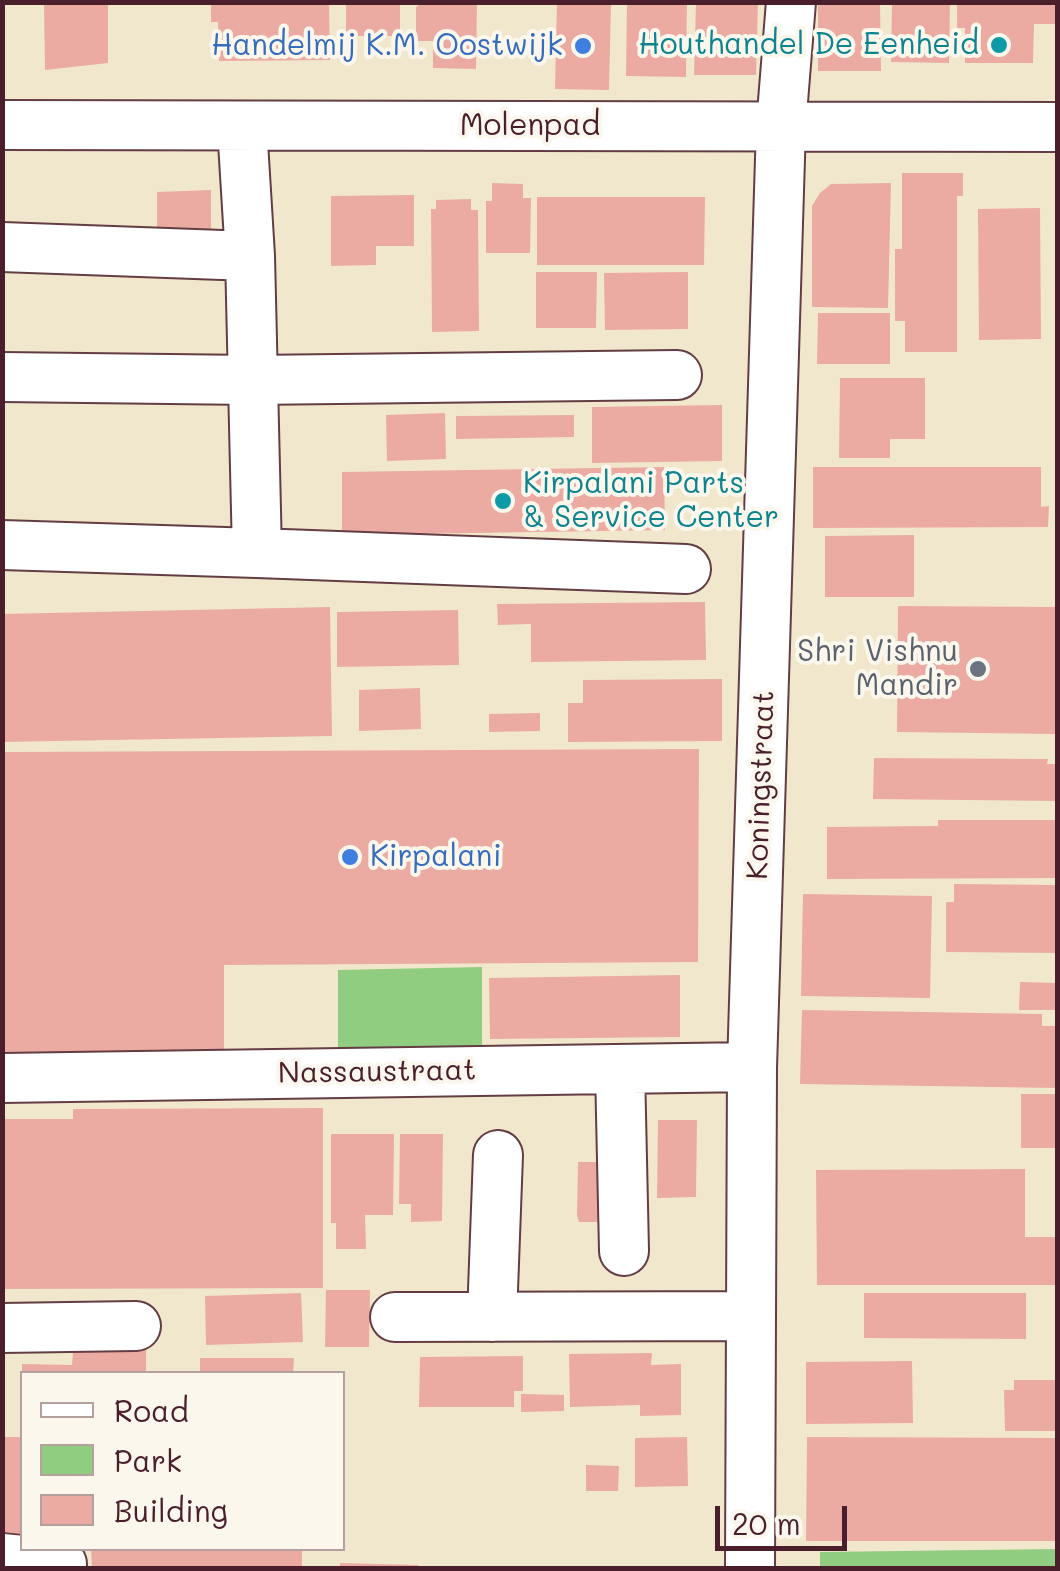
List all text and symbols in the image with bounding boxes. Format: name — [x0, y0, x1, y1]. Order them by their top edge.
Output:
place label: Houthandel De Eenheid — [638, 27, 979, 63]
place label: Handelmij K.M. Oostwijk — [211, 28, 563, 64]
marker: Houthandel De Eenheid — [988, 34, 1010, 56]
marker: Handelmij K.M. Oostwijk — [572, 35, 594, 57]
street label: Molenpad — [460, 108, 600, 144]
place label: Kirpalani Parts & Service Center — [523, 466, 779, 536]
marker: Kirpalani Parts & Service Center — [492, 490, 514, 512]
place label: Shri Vishnu Mandir — [797, 634, 958, 704]
marker: Shri Vishnu Mandir — [967, 658, 989, 680]
street label: Koningstraat — [740, 690, 782, 880]
place label: Kirpalani — [370, 839, 502, 875]
marker: Kirpalani — [339, 846, 361, 868]
street label: Nassaustraat — [277, 1052, 477, 1092]
legend — [20, 1371, 345, 1551]
text: Road — [114, 1390, 189, 1430]
text: Park — [114, 1440, 182, 1480]
scale bar — [720, 1486, 852, 1548]
text: Building — [114, 1490, 228, 1530]
text: 20 m — [732, 1503, 801, 1543]

